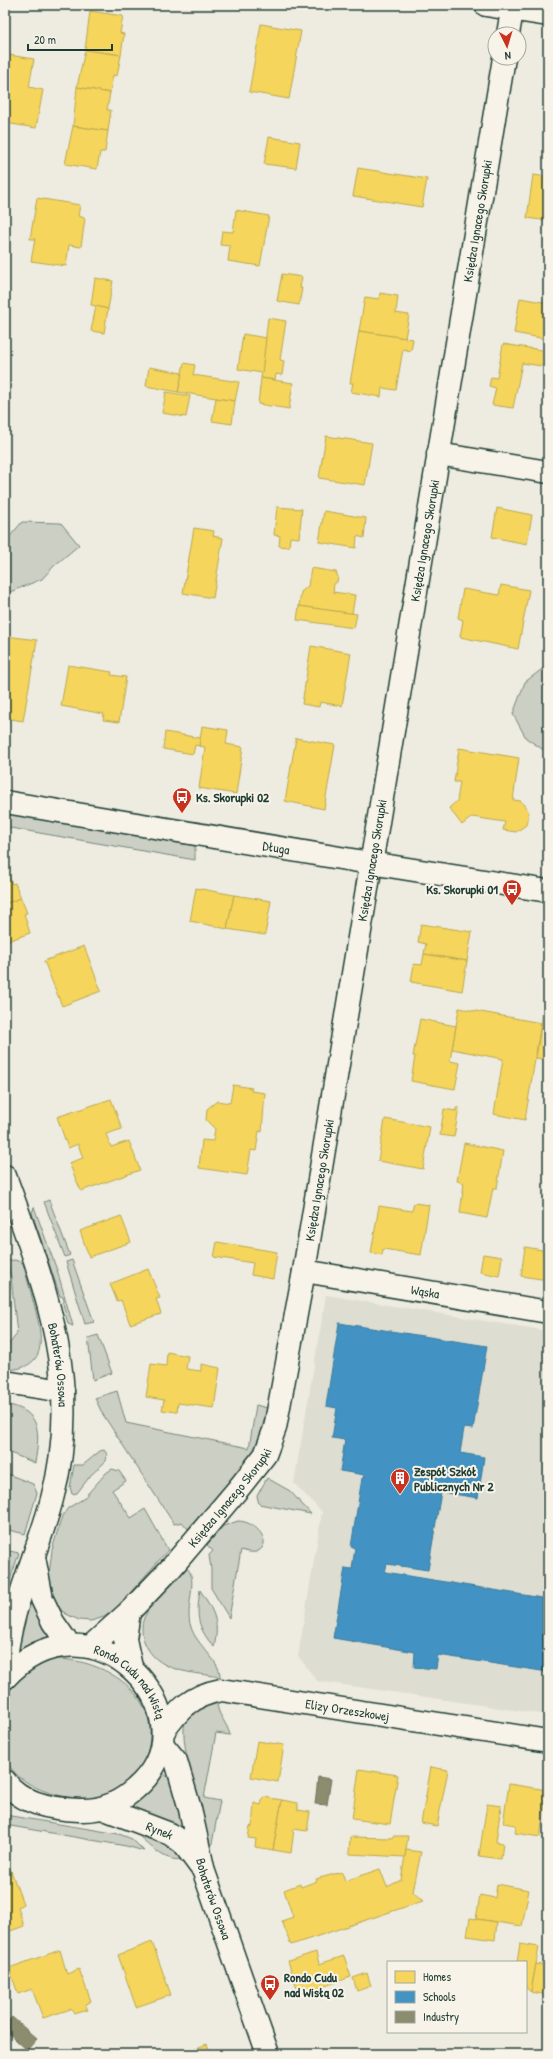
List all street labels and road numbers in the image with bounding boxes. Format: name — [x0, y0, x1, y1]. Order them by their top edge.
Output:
street label: Księdza Ignacego Skorupki — [458, 158, 496, 283]
street label: Księdza Ignacego Skorupki — [406, 478, 443, 603]
street label: Księdza Ignacego Skorupki — [353, 798, 391, 923]
street label: Długa — [261, 836, 291, 858]
street label: Księdza Ignacego Skorupki — [300, 1117, 338, 1242]
street label: Wąska — [410, 1280, 441, 1303]
street label: Bohaterów Ossowa — [44, 1321, 73, 1407]
street label: Księdza Ignacego Skorupki — [184, 1446, 276, 1551]
street label: Rondo Cudu nad Wisłą — [92, 1640, 170, 1721]
street label: Elizy Orzeszkowej — [304, 1694, 391, 1725]
street label: Rynek — [144, 1817, 178, 1844]
street label: Bohaterów Ossowa — [192, 1856, 236, 1942]

